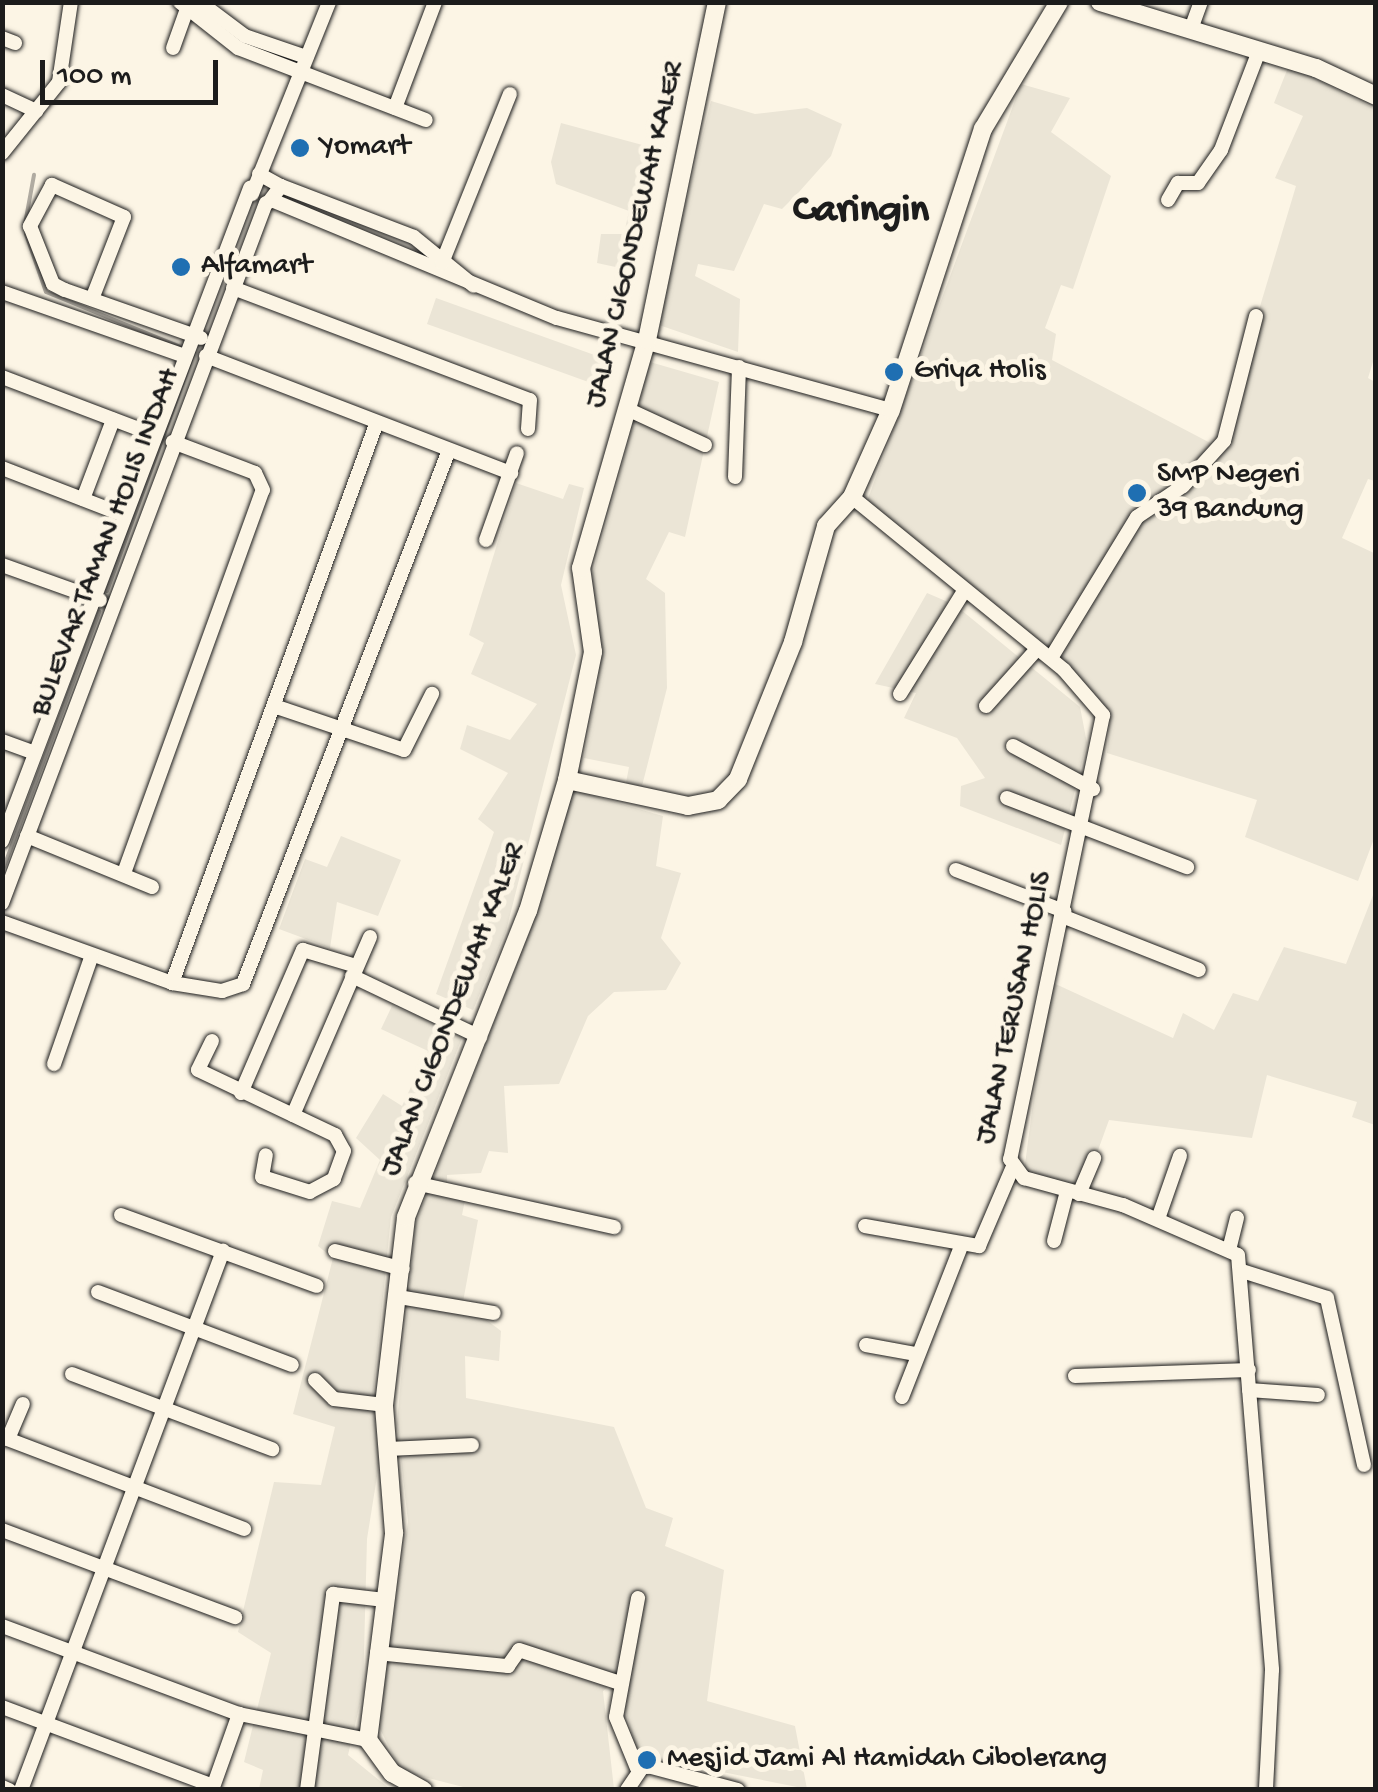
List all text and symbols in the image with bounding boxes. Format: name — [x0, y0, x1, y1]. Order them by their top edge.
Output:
scale bar — [45, 40, 222, 102]
street label: JALAN CIGONDEWAH KALER — [580, 58, 694, 412]
text: 100 m — [57, 60, 132, 95]
place label: Yomart — [320, 130, 410, 166]
marker: Yomart — [289, 137, 311, 159]
district label: Caringin — [793, 188, 929, 236]
place label: Alfamart — [201, 249, 312, 285]
marker: Alfamart — [170, 256, 192, 278]
place label: Griya Holis — [914, 354, 1045, 390]
marker: Griya Holis — [883, 361, 905, 383]
street label: BULEVAR TAMAN HOLIS INDAH — [24, 364, 190, 722]
place label: SMP Negeri 39 Bandung — [1157, 458, 1304, 528]
marker: SMP Negeri 39 Bandung — [1126, 482, 1148, 504]
street label: JALAN CIGONDEWAH KALER — [375, 838, 535, 1182]
street label: JALAN TERUSAN HOLIS — [970, 868, 1062, 1148]
place label: Mesjid Jami Al Hamidah Cibolerang — [667, 1742, 1107, 1778]
marker: Mesjid Jami Al Hamidah Cibolerang — [636, 1749, 658, 1771]

